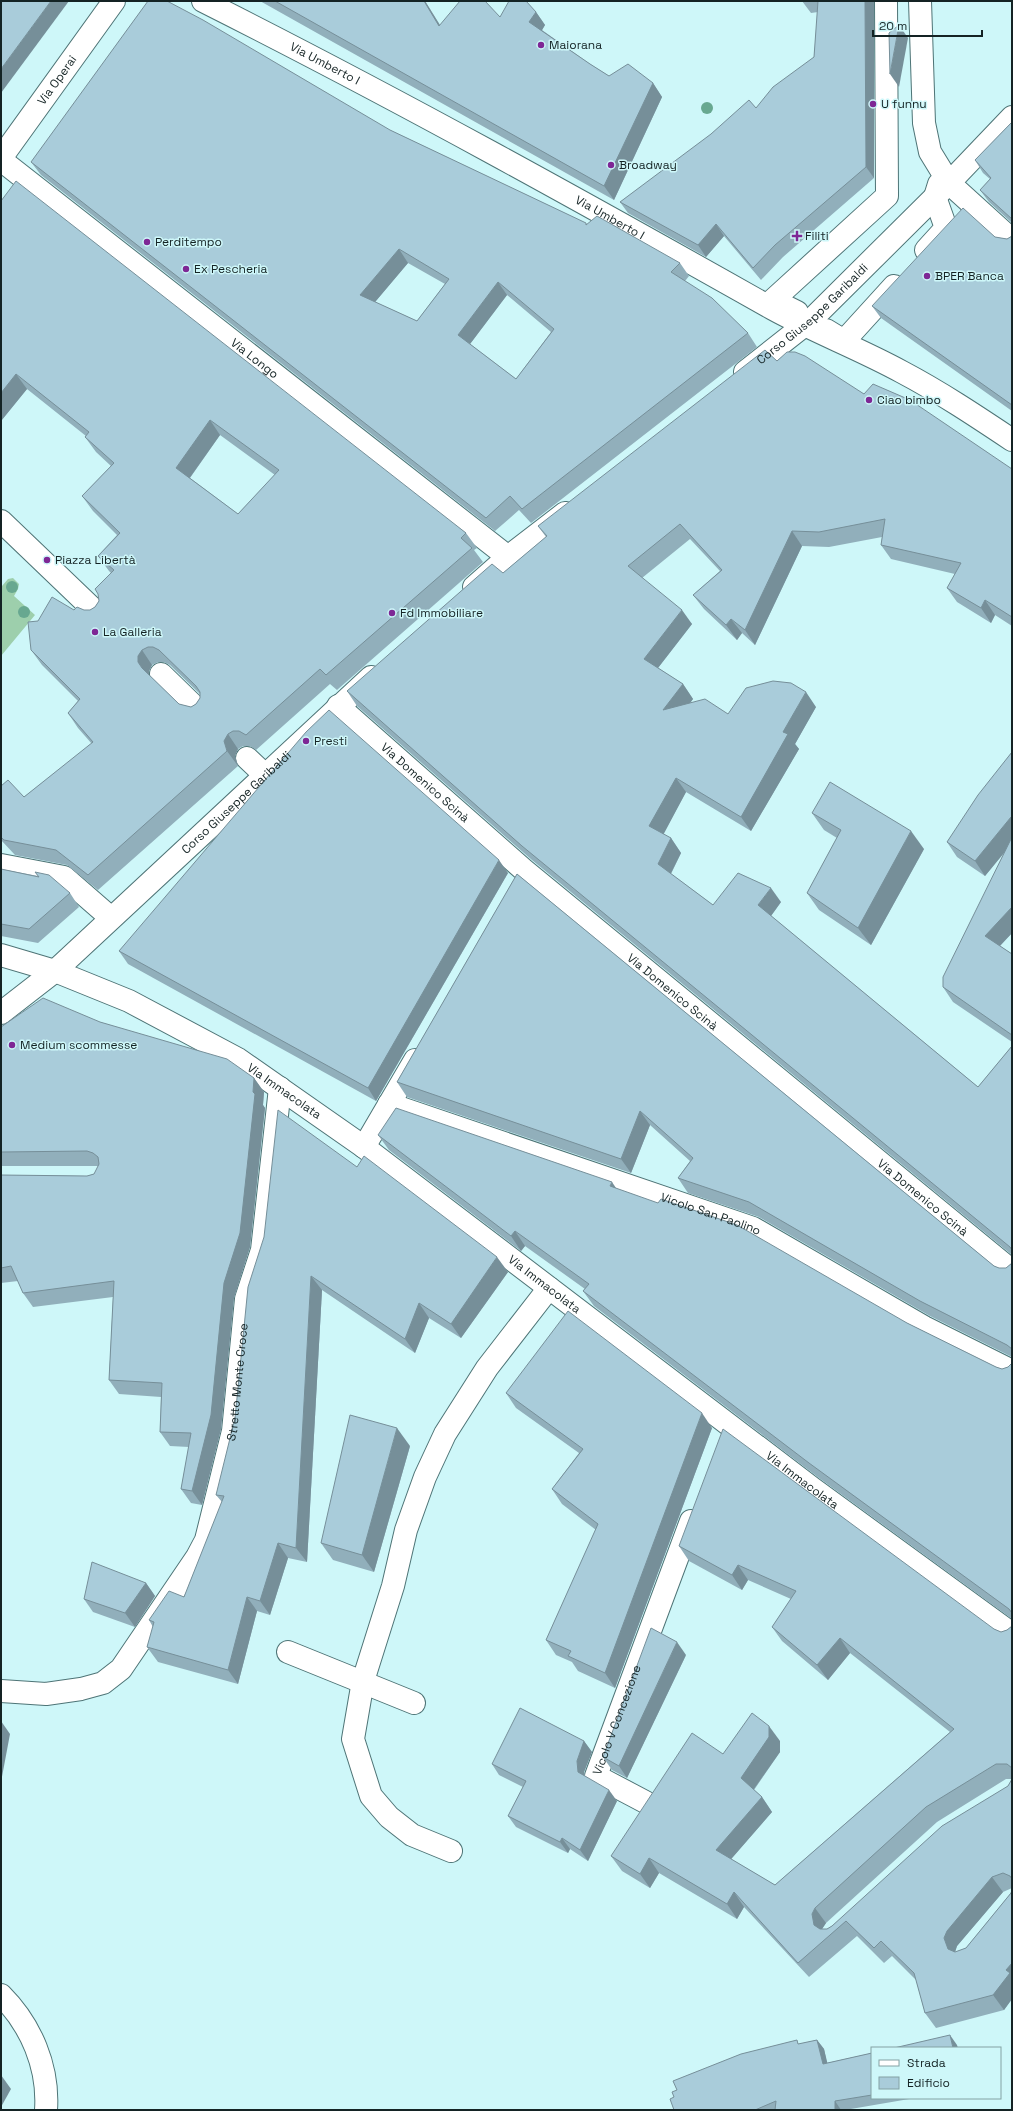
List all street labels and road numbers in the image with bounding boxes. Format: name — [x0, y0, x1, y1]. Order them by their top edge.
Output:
street label: Via Umberto I — [287, 39, 363, 88]
street label: Via Operai — [34, 52, 80, 108]
street label: Via Umberto I — [572, 192, 647, 243]
street label: Corso Giuseppe Garibaldi — [753, 260, 871, 368]
street label: Via Longo — [227, 335, 282, 382]
street label: Via Domenico Scinà — [377, 739, 473, 826]
street label: Corso Giuseppe Garibaldi — [178, 747, 295, 857]
street label: Via Domenico Scinà — [624, 950, 721, 1034]
street label: Via Immacolata — [244, 1060, 325, 1123]
street label: Via Domenico Scinà — [874, 1156, 971, 1240]
street label: Vicolo San Paolino — [659, 1189, 764, 1239]
street label: Via Immacolata — [505, 1252, 584, 1317]
street label: Stretto Monte Croce — [223, 1322, 252, 1443]
street label: Via Immacolata — [763, 1448, 842, 1513]
street label: Vicolo V Concezione — [589, 1663, 645, 1777]

